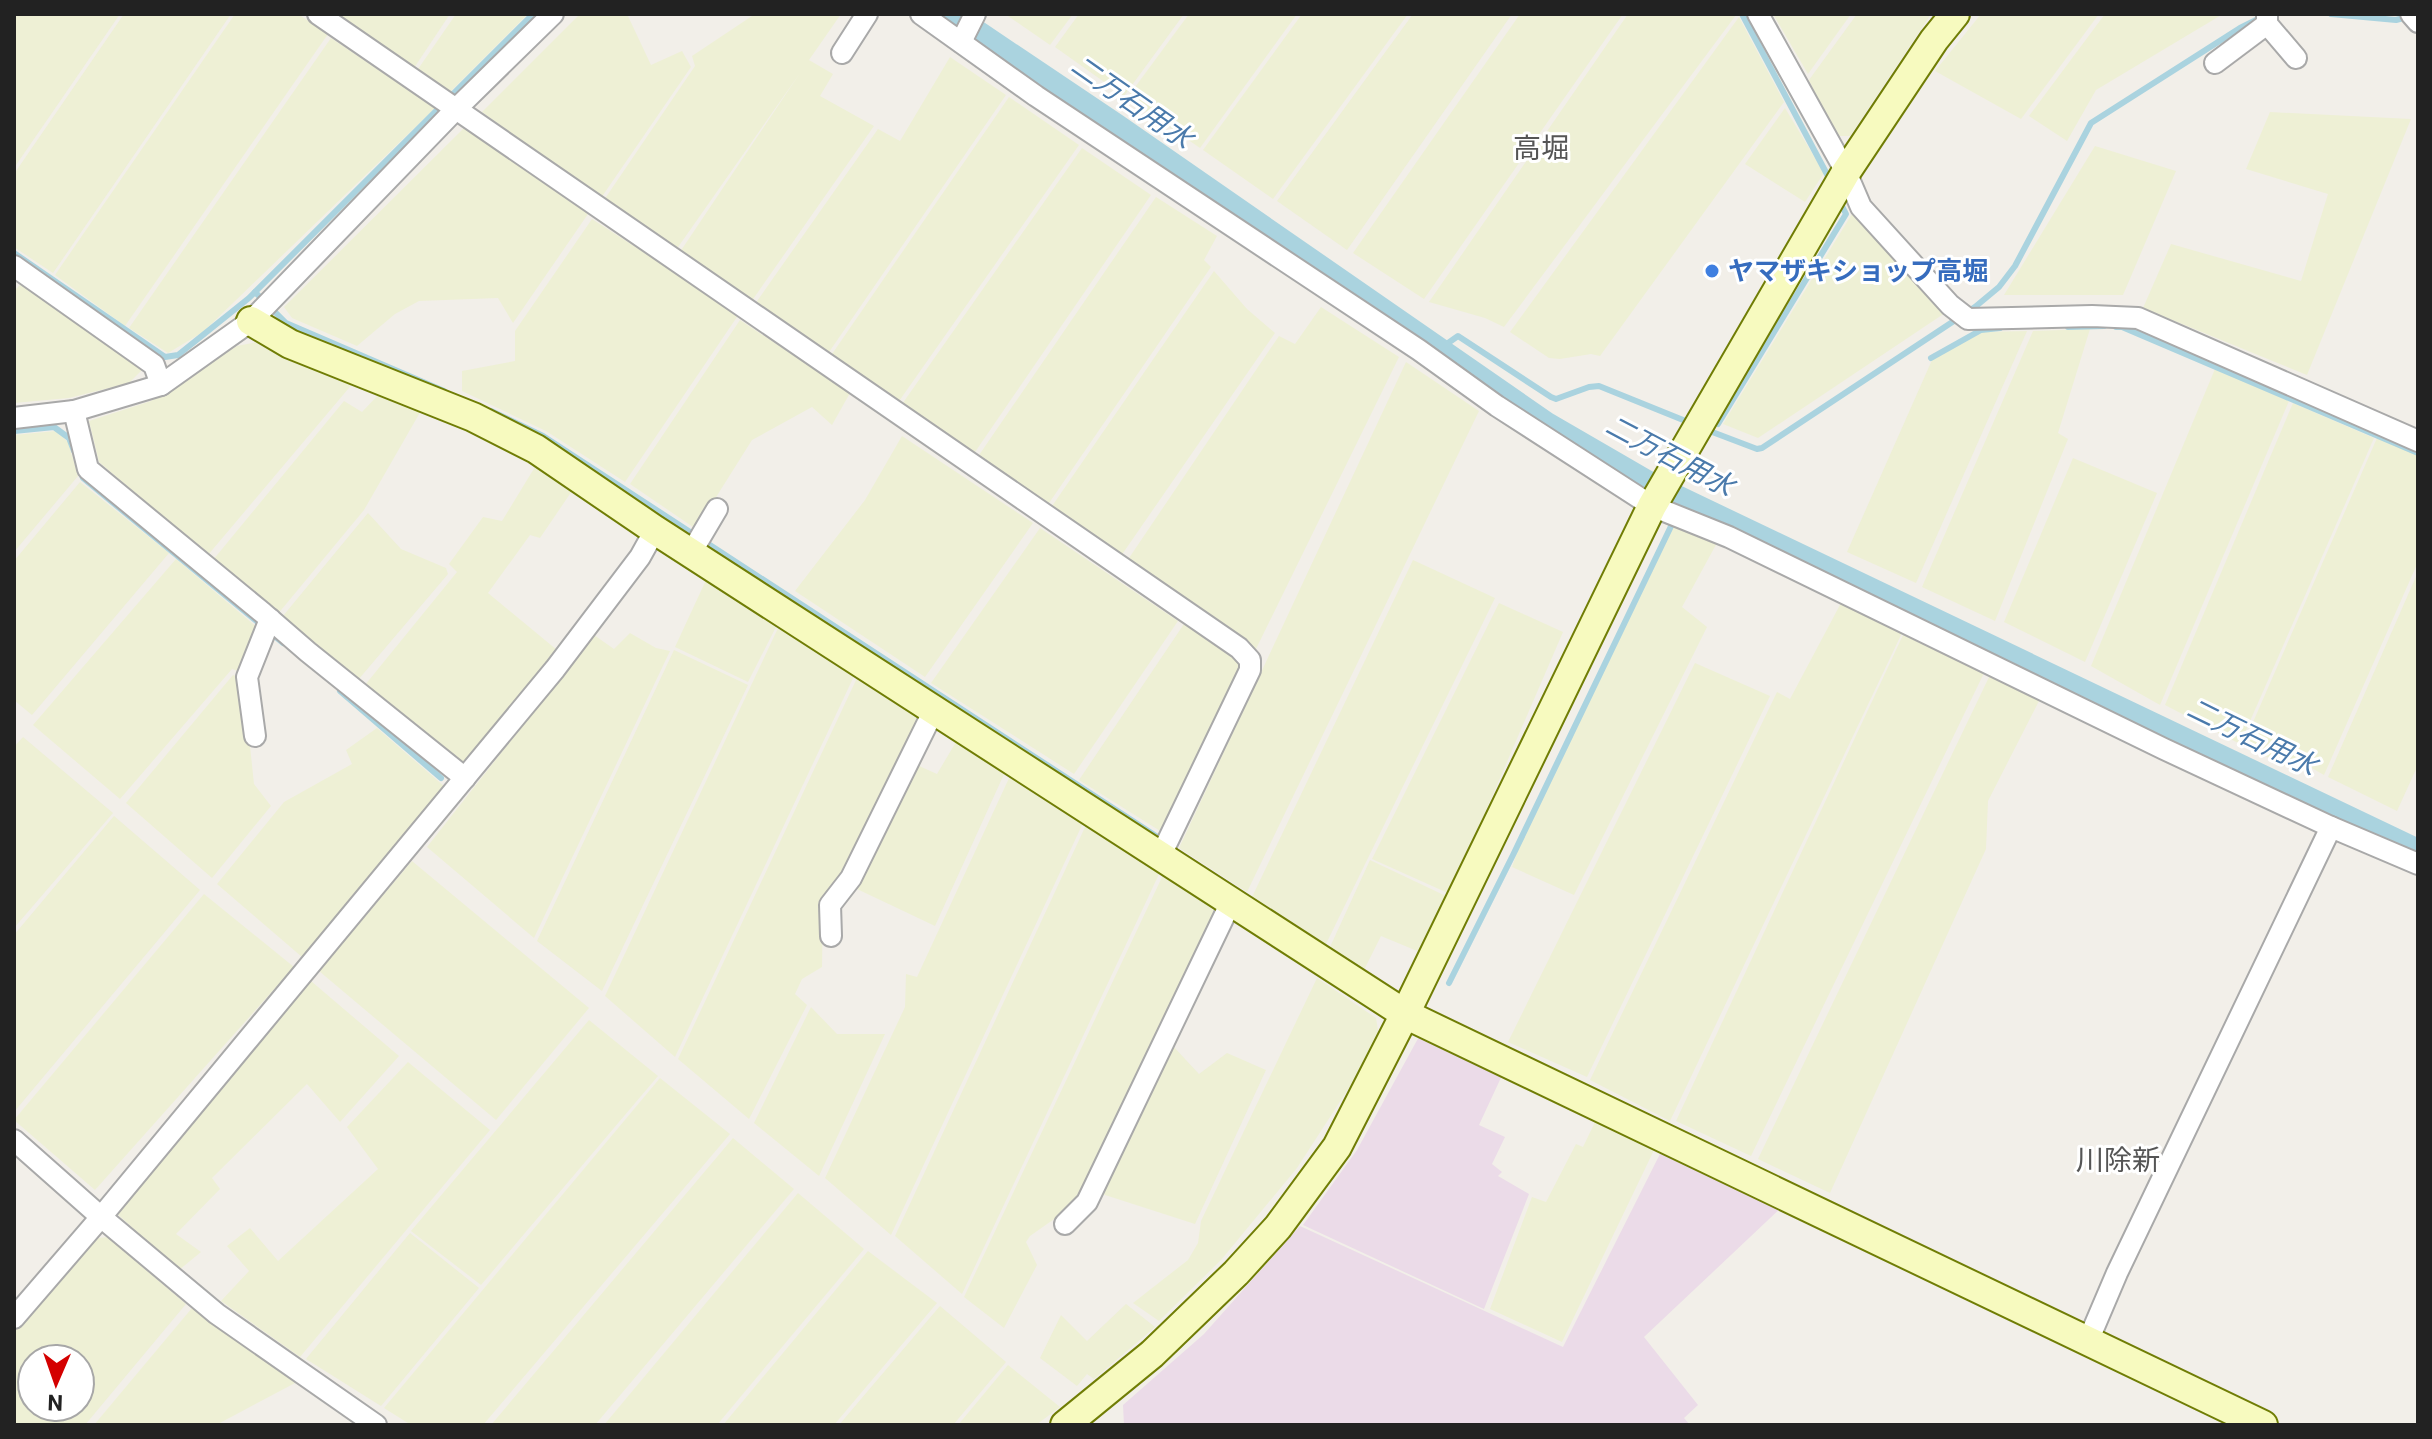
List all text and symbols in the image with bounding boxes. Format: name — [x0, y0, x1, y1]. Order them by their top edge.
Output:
water label: 二万石用水 — [1065, 48, 1201, 157]
district label: 高堀 — [1513, 132, 1569, 165]
place label: ヤマザキショップ高堀 — [1728, 256, 1988, 286]
marker: ヤマザキショップ高堀 — [1703, 262, 1721, 280]
water label: 二万石用水 — [1600, 409, 1742, 505]
water label: 二万石用水 — [2182, 691, 2325, 784]
district label: 川除新 — [2076, 1144, 2160, 1177]
north arrow — [16, 1343, 96, 1423]
text: N — [47, 1390, 64, 1415]

